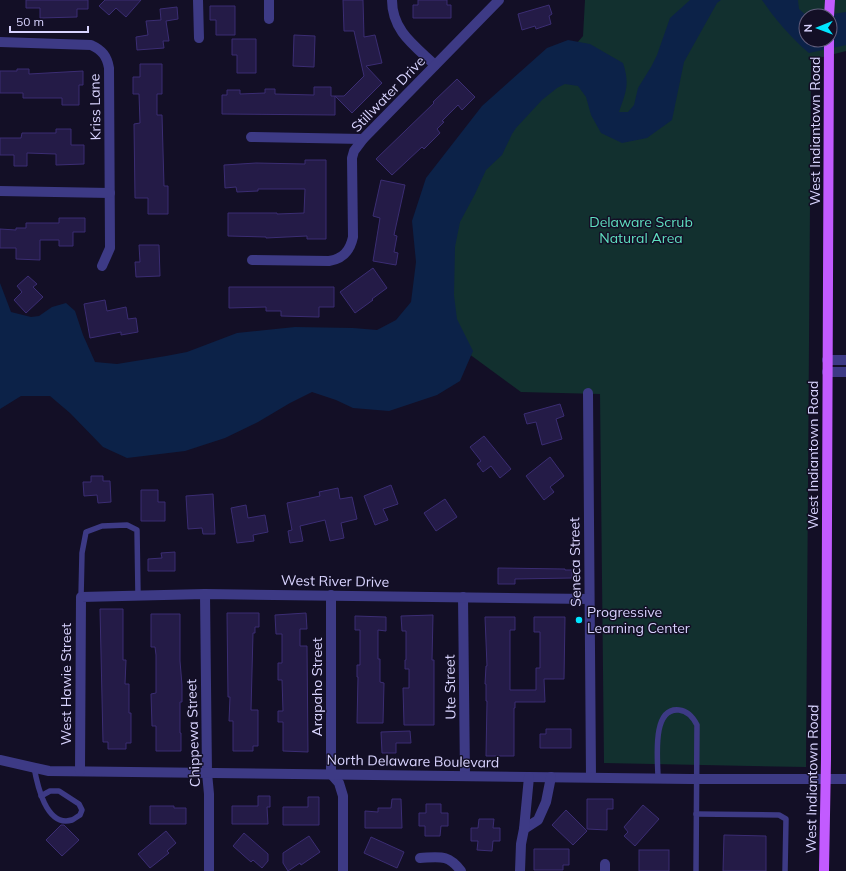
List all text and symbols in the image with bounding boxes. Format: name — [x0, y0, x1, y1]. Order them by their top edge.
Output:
scale bar — [10, 8, 88, 34]
north arrow — [798, 8, 838, 48]
text: 50 m — [16, 14, 44, 29]
text: N — [801, 24, 815, 32]
street label: Stillwater Drive — [347, 52, 429, 136]
street label: West Indiantown Road — [806, 56, 824, 206]
street label: Kriss Lane — [85, 74, 105, 140]
park label: Delaware Scrub Natural Area — [589, 213, 693, 247]
street label: West Indiantown Road — [804, 380, 822, 530]
street label: Seneca Street — [565, 517, 585, 607]
street label: West River Drive — [281, 571, 389, 591]
place label: Progressive Learning Center — [587, 603, 691, 637]
marker: Progressive Learning Center — [574, 615, 584, 625]
street label: West Hawie Street — [57, 623, 75, 745]
street label: Arapaho Street — [308, 637, 326, 737]
street label: Ute Street — [440, 654, 460, 720]
street label: Chippewa Street — [182, 679, 204, 787]
street label: West Indiantown Road — [802, 704, 822, 854]
street label: North Delaware Boulevard — [327, 750, 499, 772]

